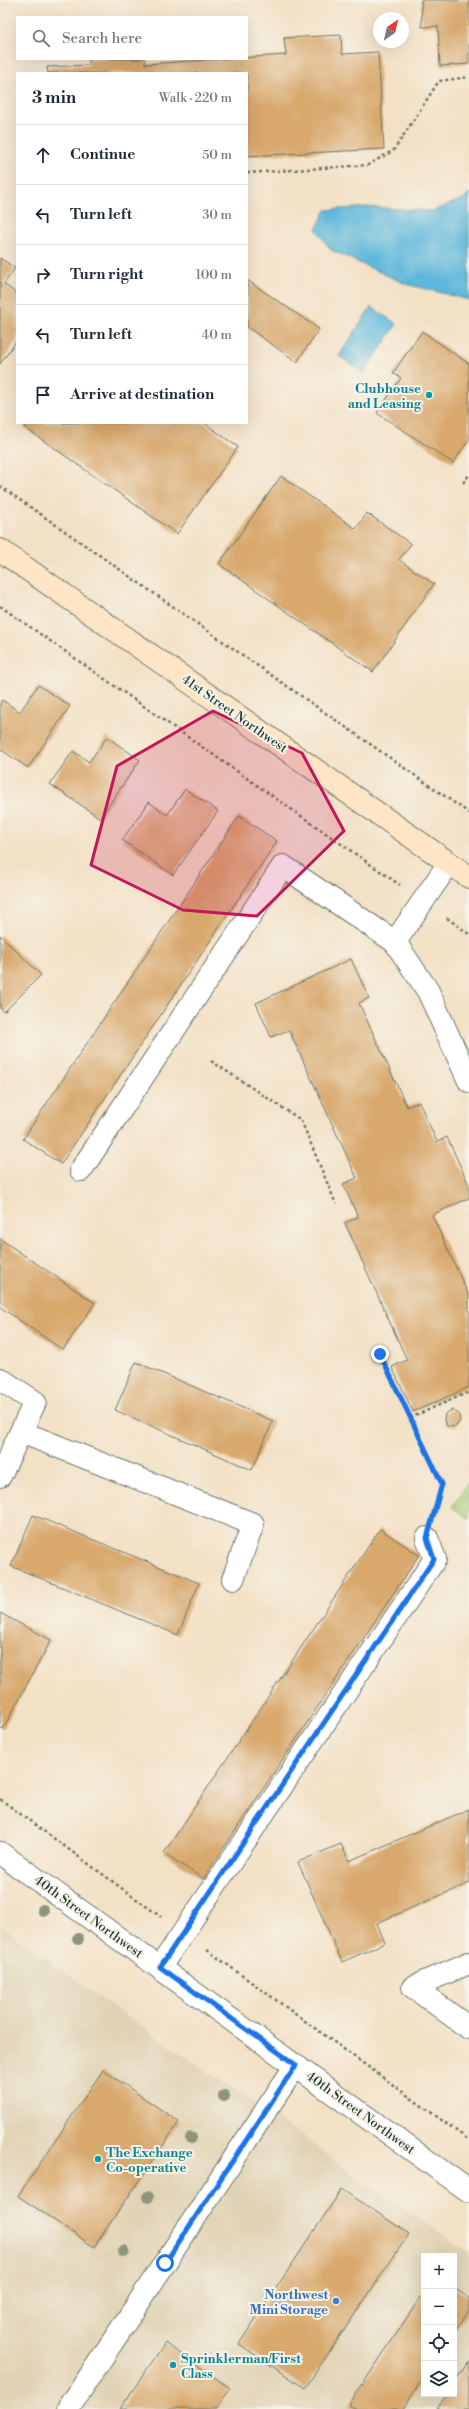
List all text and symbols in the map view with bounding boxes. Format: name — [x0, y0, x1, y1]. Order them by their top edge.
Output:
north arrow — [373, 12, 409, 48]
search box — [16, 16, 248, 60]
icon: search — [30, 27, 52, 49]
text: Search here — [62, 29, 142, 48]
text: 3 min — [32, 87, 76, 109]
text: Walk · 220 m — [159, 90, 232, 106]
icon: ahead — [32, 144, 54, 166]
text: Continue — [70, 145, 135, 164]
text: 50 m — [202, 147, 232, 163]
icon: left — [32, 204, 54, 226]
text: Turn left — [70, 205, 132, 224]
text: 30 m — [202, 207, 232, 223]
icon: right — [32, 264, 54, 286]
text: Turn right — [70, 265, 144, 284]
text: 100 m — [196, 267, 232, 283]
icon: left — [32, 324, 54, 346]
text: Turn left — [70, 325, 132, 344]
text: 40 m — [202, 327, 232, 343]
place label: Clubhouse and Leasing — [348, 381, 422, 412]
icon: arrive — [32, 384, 54, 406]
text: Arrive at destination — [70, 385, 214, 404]
marker: Clubhouse and Leasing — [424, 390, 434, 400]
street label: 41st Street Northwest — [178, 671, 291, 757]
route end — [371, 1345, 389, 1363]
street label: 40th Street Northwest — [31, 1872, 146, 1962]
street label: 40th Street Northwest — [303, 2068, 418, 2158]
place label: The Exchange Co-operative — [106, 2145, 193, 2176]
marker: The Exchange Co-operative — [93, 2154, 103, 2164]
map controls — [421, 2253, 457, 2397]
button: + — [421, 2253, 457, 2289]
route start — [156, 2254, 174, 2272]
place label: Northwest Mini Storage — [250, 2287, 328, 2318]
button: − — [421, 2289, 457, 2325]
marker: Northwest Mini Storage — [331, 2296, 341, 2306]
button: locate — [421, 2325, 457, 2361]
place label: Sprinklerman/First Class — [181, 2351, 301, 2382]
marker: Sprinklerman/First Class — [168, 2360, 178, 2370]
button: layers — [421, 2361, 457, 2397]

